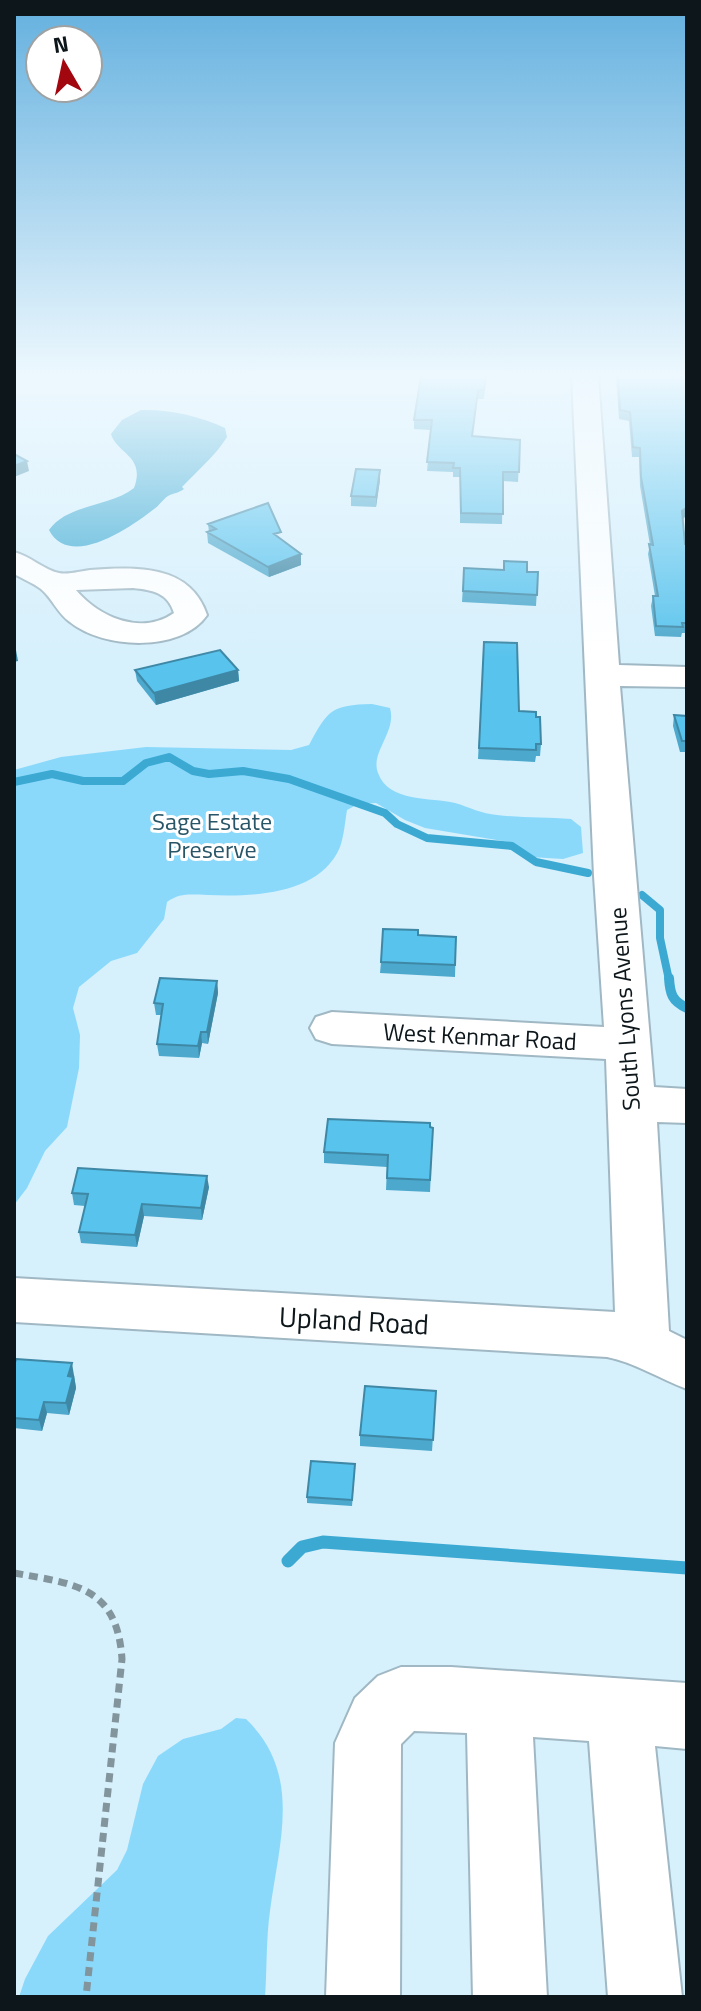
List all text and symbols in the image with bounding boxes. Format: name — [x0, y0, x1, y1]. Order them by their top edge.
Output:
north arrow — [24, 24, 104, 104]
text: N — [51, 26, 71, 62]
park label: Sage Estate Preserve — [152, 803, 272, 867]
street label: South Lyons Avenue — [599, 906, 649, 1112]
street label: West Kenmar Road — [382, 1013, 578, 1059]
street label: Upland Road — [278, 1295, 430, 1345]

